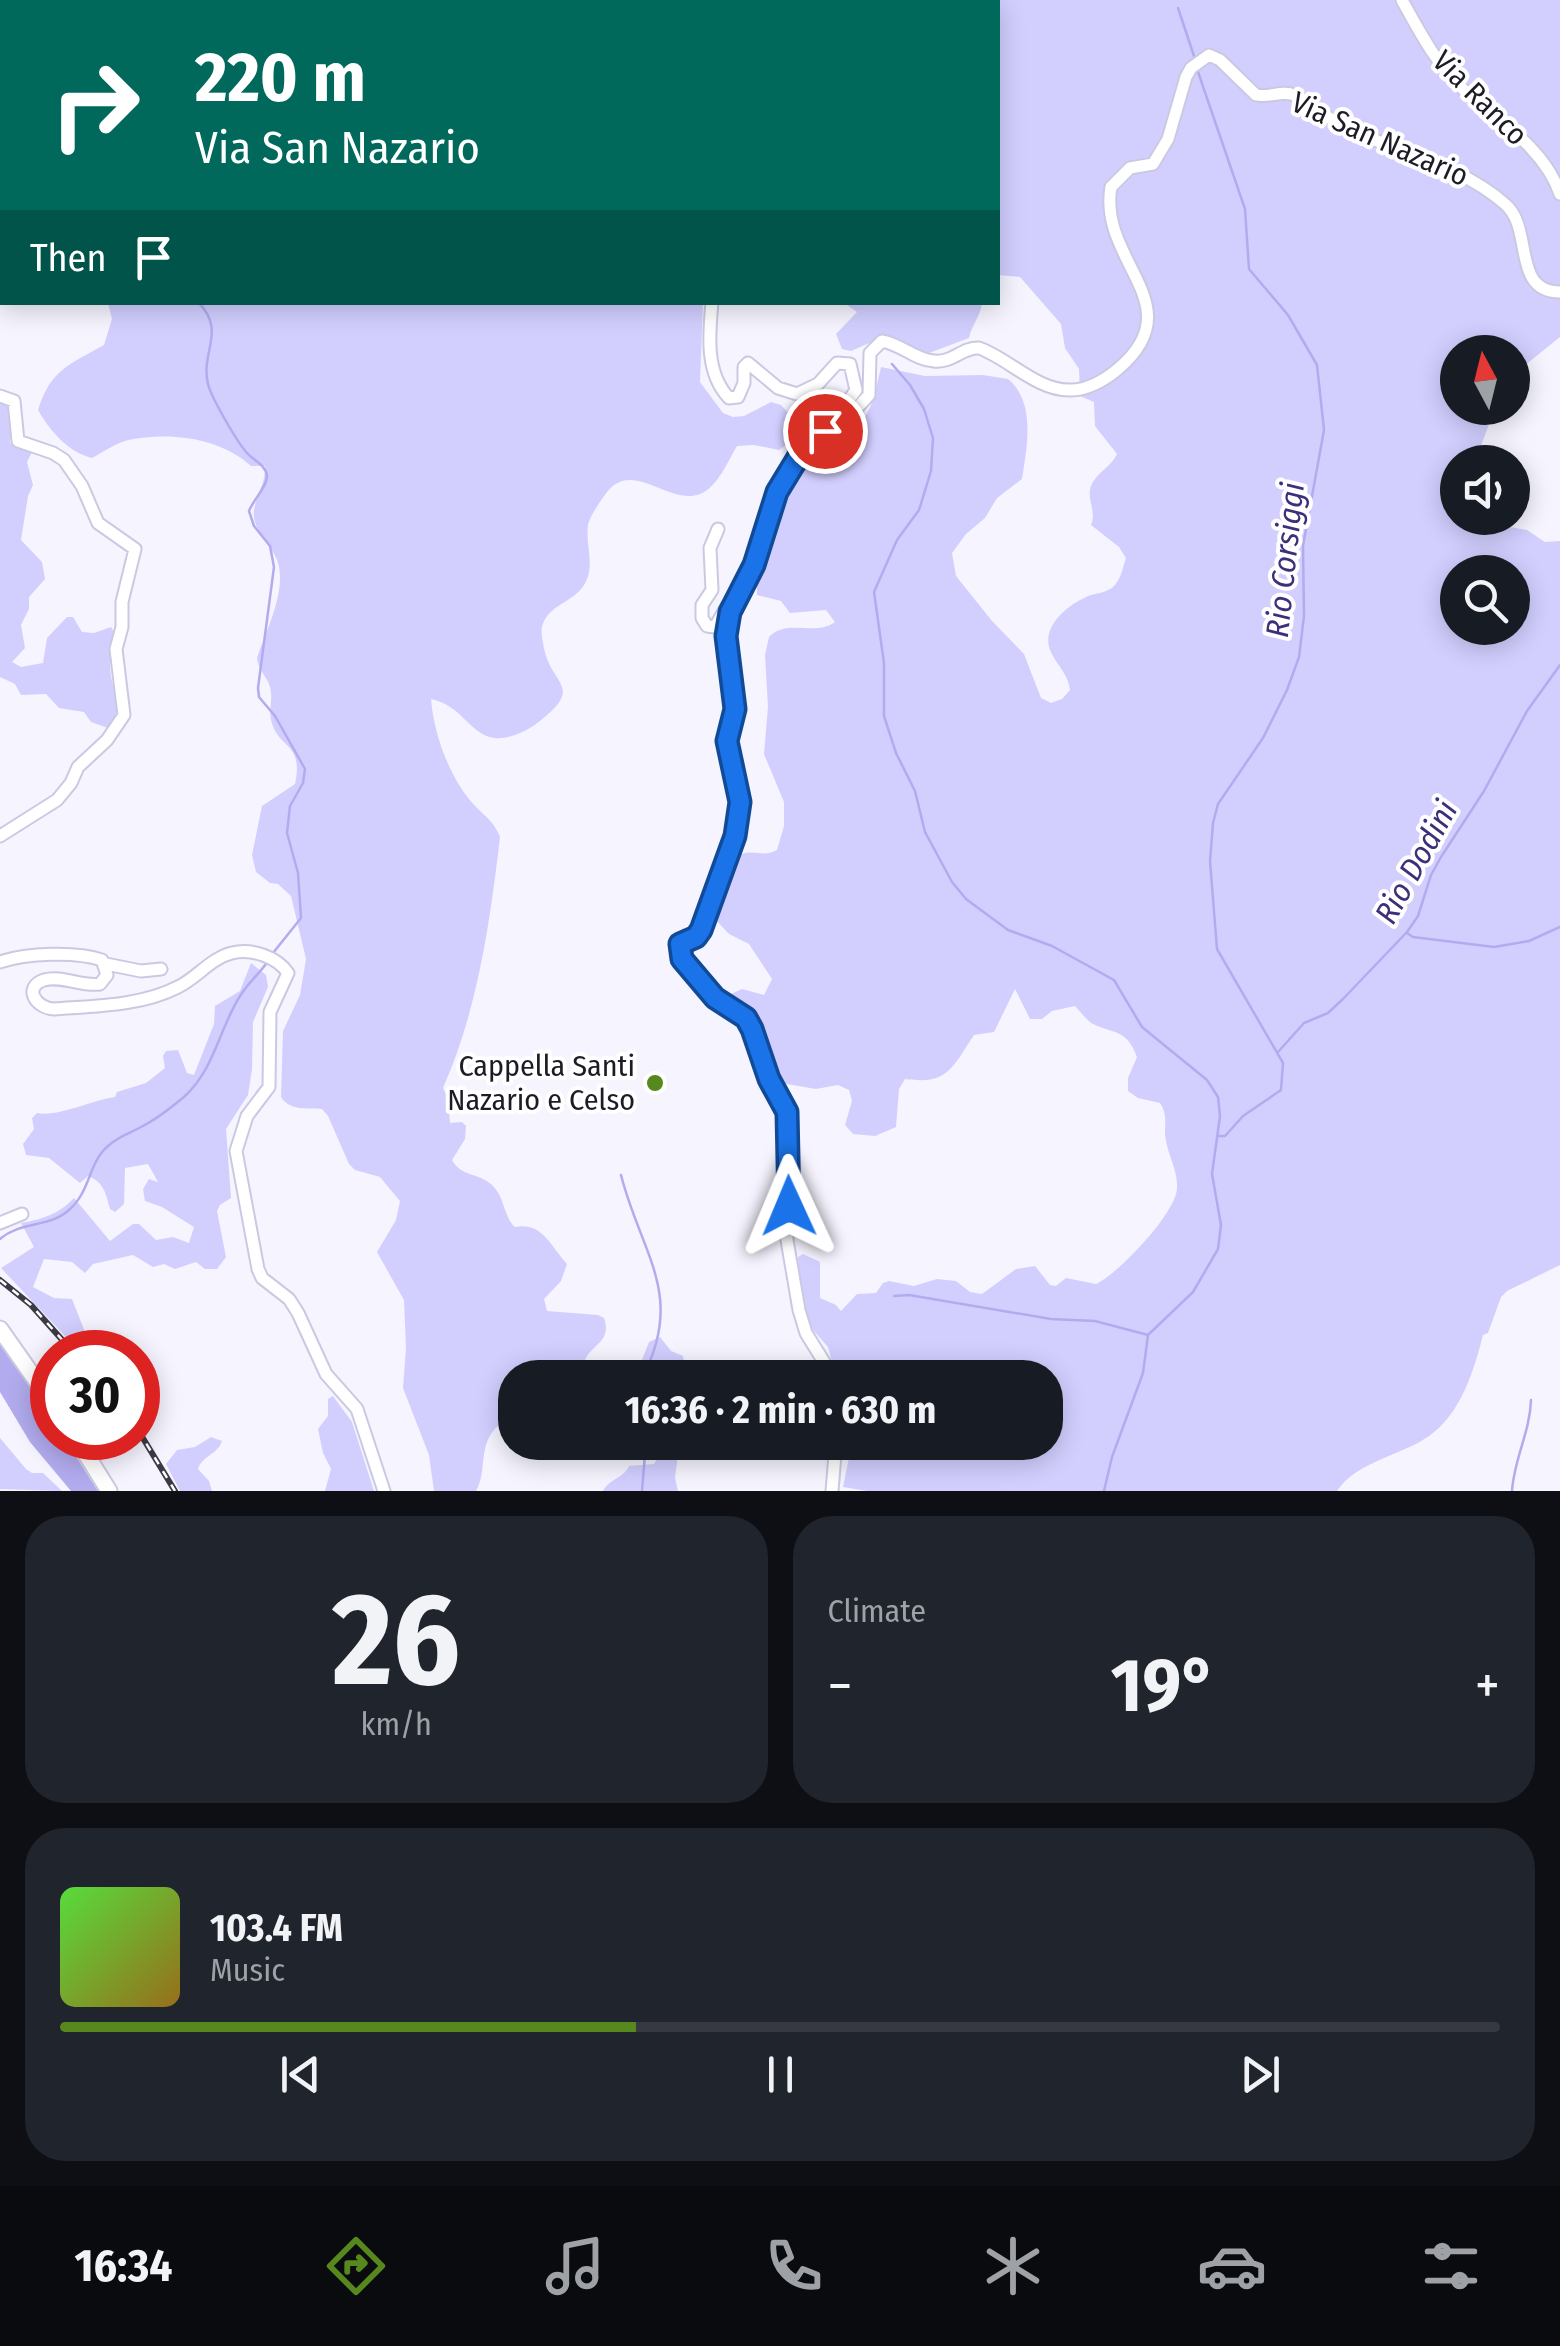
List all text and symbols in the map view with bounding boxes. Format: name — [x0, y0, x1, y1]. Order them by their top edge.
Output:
text: 220 m — [195, 36, 366, 120]
icon: right — [30, 40, 160, 170]
street label: Via Ranco — [1425, 43, 1535, 153]
street label: Via San Nazario — [1286, 84, 1474, 194]
text: Via San Nazario — [195, 121, 480, 175]
icon: arrive — [126, 230, 181, 285]
text: Then — [30, 235, 106, 281]
north arrow — [1440, 335, 1530, 425]
map controls — [1440, 335, 1530, 645]
pin — [783, 389, 868, 474]
icon: arrive — [798, 404, 853, 459]
button: sound — [1440, 445, 1530, 535]
water label: Rio Corsiggi — [1258, 481, 1312, 639]
button: search — [1440, 555, 1530, 645]
water label: Rio Dodini — [1367, 794, 1465, 930]
place label: Cappella Santi Nazario e Celso — [447, 1048, 635, 1118]
marker: Cappella Santi Nazario e Celso — [644, 1072, 666, 1094]
position arrow — [737, 1154, 841, 1258]
speed limit sign: 30 — [30, 1330, 160, 1460]
text: 16:36 · 2 min · 630 m — [625, 1387, 936, 1433]
text: 26 — [332, 1562, 460, 1718]
text: Climate — [828, 1592, 926, 1630]
text: 19° — [1111, 1641, 1216, 1731]
text: − — [828, 1653, 852, 1719]
text: + — [1475, 1653, 1500, 1719]
text: km/h — [361, 1705, 432, 1743]
text: 103.4 FM — [210, 1905, 343, 1951]
text: Music — [210, 1951, 285, 1989]
icon: previous — [273, 2047, 328, 2102]
icon: pause — [753, 2047, 808, 2102]
icon: next — [1233, 2047, 1288, 2102]
icon: directions — [321, 2231, 391, 2301]
icon: music — [540, 2231, 610, 2301]
icon: phone — [759, 2231, 829, 2301]
icon: climate — [978, 2231, 1048, 2301]
icon: car — [1197, 2231, 1267, 2301]
icon: filters — [1416, 2231, 1486, 2301]
text: 16:34 — [74, 2239, 172, 2293]

